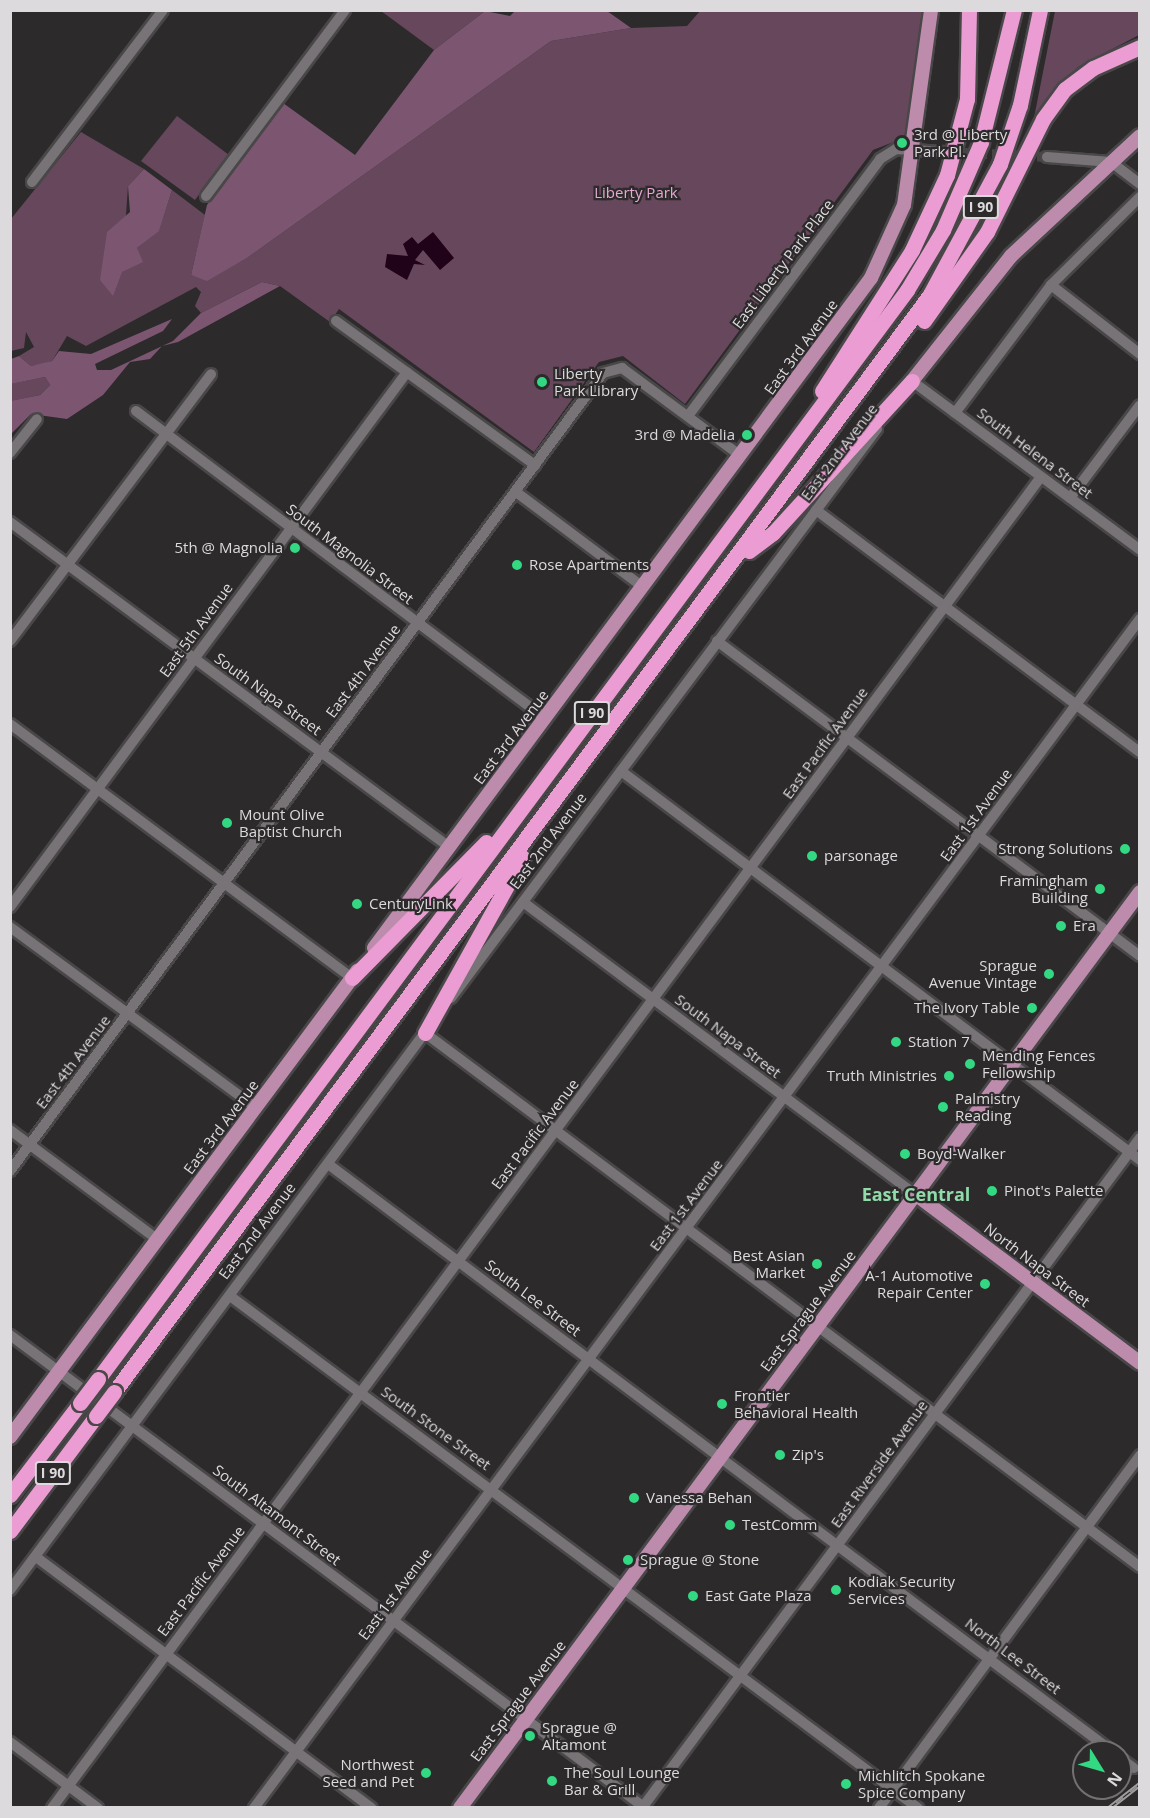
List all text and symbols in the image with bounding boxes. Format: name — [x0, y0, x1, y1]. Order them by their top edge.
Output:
place label: 3rd @ Liberty Park Pl. — [914, 125, 1007, 160]
marker: 3rd @ Liberty Park Pl. — [895, 136, 909, 150]
park label: Liberty Park — [594, 184, 678, 202]
street label: East Liberty Park Place — [729, 196, 837, 332]
road number: I 90 — [962, 196, 1000, 218]
street label: East 3rd Avenue — [760, 296, 842, 398]
place label: Liberty Park Library — [554, 364, 638, 399]
marker: Liberty Park Library — [535, 375, 549, 389]
street label: East 2nd Avenue — [797, 400, 881, 504]
street label: South Helena Street — [974, 404, 1096, 502]
place label: 3rd @ Madelia — [635, 426, 735, 444]
marker: 3rd @ Madelia — [740, 428, 754, 442]
street label: South Magnolia Street — [283, 500, 417, 608]
place label: 5th @ Magnolia — [175, 539, 283, 557]
marker: 5th @ Magnolia — [288, 541, 302, 555]
place label: Rose Apartments — [529, 556, 649, 574]
marker: Rose Apartments — [510, 558, 524, 572]
street label: East 5th Avenue — [156, 579, 236, 681]
street label: East 4th Avenue — [322, 621, 404, 721]
street label: South Napa Street — [211, 649, 325, 739]
street label: East Pacific Avenue — [778, 684, 872, 802]
street label: East 3rd Avenue — [470, 686, 552, 788]
road number: I 90 — [572, 702, 612, 724]
street label: East 1st Avenue — [936, 765, 1016, 865]
street label: East 2nd Avenue — [506, 789, 590, 893]
place label: Mount Olive Baptist Church — [239, 805, 342, 840]
marker: Mount Olive Baptist Church — [220, 816, 234, 830]
place label: Strong Solutions — [998, 840, 1113, 858]
marker: Strong Solutions — [1118, 842, 1132, 856]
place label: parsonage — [824, 847, 898, 865]
marker: parsonage — [805, 849, 819, 863]
place label: Framingham Building — [999, 871, 1088, 906]
marker: Framingham Building — [1093, 882, 1107, 896]
place label: CenturyLink — [369, 895, 453, 913]
marker: CenturyLink — [350, 897, 364, 911]
place label: Era — [1073, 917, 1096, 935]
marker: Era — [1054, 919, 1068, 933]
place label: Sprague Avenue Vintage — [929, 956, 1037, 991]
marker: Sprague Avenue Vintage — [1042, 967, 1056, 981]
street label: South Napa Street — [672, 990, 784, 1082]
place label: The Ivory Table — [914, 999, 1020, 1017]
marker: The Ivory Table — [1025, 1001, 1039, 1015]
street label: East 4th Avenue — [32, 1012, 114, 1112]
place label: Station 7 — [908, 1033, 970, 1051]
marker: Station 7 — [889, 1035, 903, 1049]
place label: Mending Fences Fellowship — [982, 1046, 1095, 1081]
marker: Mending Fences Fellowship — [963, 1057, 977, 1071]
place label: Truth Ministries — [827, 1067, 937, 1085]
marker: Truth Ministries — [942, 1069, 956, 1083]
street label: East Pacific Avenue — [488, 1075, 582, 1193]
street label: East 3rd Avenue — [180, 1076, 262, 1178]
place label: Palmistry Reading — [955, 1089, 1020, 1124]
marker: Palmistry Reading — [936, 1100, 950, 1114]
place label: Boyd-Walker — [917, 1145, 1006, 1163]
marker: Boyd-Walker — [898, 1147, 912, 1161]
street label: East 1st Avenue — [646, 1156, 726, 1254]
street label: East 2nd Avenue — [215, 1179, 299, 1283]
place label: Pinot's Palette — [1004, 1182, 1103, 1200]
district label: East Central — [862, 1183, 970, 1205]
marker: Pinot's Palette — [985, 1184, 999, 1198]
street label: North Napa Street — [981, 1219, 1093, 1311]
place label: Best Asian Market — [733, 1246, 805, 1281]
street label: East Sprague Avenue — [757, 1247, 859, 1375]
street label: South Lee Street — [482, 1256, 584, 1340]
marker: Best Asian Market — [810, 1257, 824, 1271]
place label: A-1 Automotive Repair Center — [865, 1266, 973, 1301]
marker: A-1 Automotive Repair Center — [978, 1277, 992, 1291]
street label: South Stone Street — [378, 1382, 494, 1474]
place label: Frontier Behavioral Health — [734, 1386, 858, 1421]
marker: Frontier Behavioral Health — [715, 1397, 729, 1411]
street label: East Riverside Avenue — [827, 1397, 931, 1531]
place label: Zip's — [792, 1446, 824, 1464]
marker: Zip's — [773, 1448, 787, 1462]
street label: South Altamont Street — [210, 1461, 344, 1569]
road number: I 90 — [34, 1462, 72, 1484]
place label: Vanessa Behan — [646, 1489, 752, 1507]
marker: Vanessa Behan — [627, 1491, 641, 1505]
place label: TestComm — [742, 1516, 817, 1534]
marker: TestComm — [723, 1518, 737, 1532]
street label: East Pacific Avenue — [154, 1522, 248, 1640]
street label: East 1st Avenue — [355, 1545, 435, 1643]
place label: Sprague @ Stone — [640, 1551, 759, 1569]
marker: Sprague @ Stone — [621, 1553, 635, 1567]
place label: Kodiak Security Services — [848, 1572, 955, 1607]
marker: Kodiak Security Services — [829, 1583, 843, 1597]
place label: East Gate Plaza — [705, 1587, 811, 1605]
marker: East Gate Plaza — [686, 1589, 700, 1603]
street label: North Lee Street — [962, 1614, 1064, 1698]
street label: East Sprague Avenue — [467, 1637, 569, 1765]
place label: Sprague @ Altamont — [542, 1718, 617, 1753]
marker: Sprague @ Altamont — [523, 1729, 537, 1743]
north arrow — [1072, 1740, 1132, 1800]
place label: Northwest Seed and Pet — [322, 1755, 414, 1790]
place label: The Soul Lounge Bar & Grill — [564, 1763, 680, 1798]
marker: Northwest Seed and Pet — [419, 1766, 433, 1780]
place label: Michlitch Spokane Spice Company — [858, 1766, 985, 1801]
text: N — [1102, 1768, 1127, 1791]
marker: The Soul Lounge Bar & Grill — [545, 1774, 559, 1788]
marker: Michlitch Spokane Spice Company — [839, 1777, 853, 1791]

